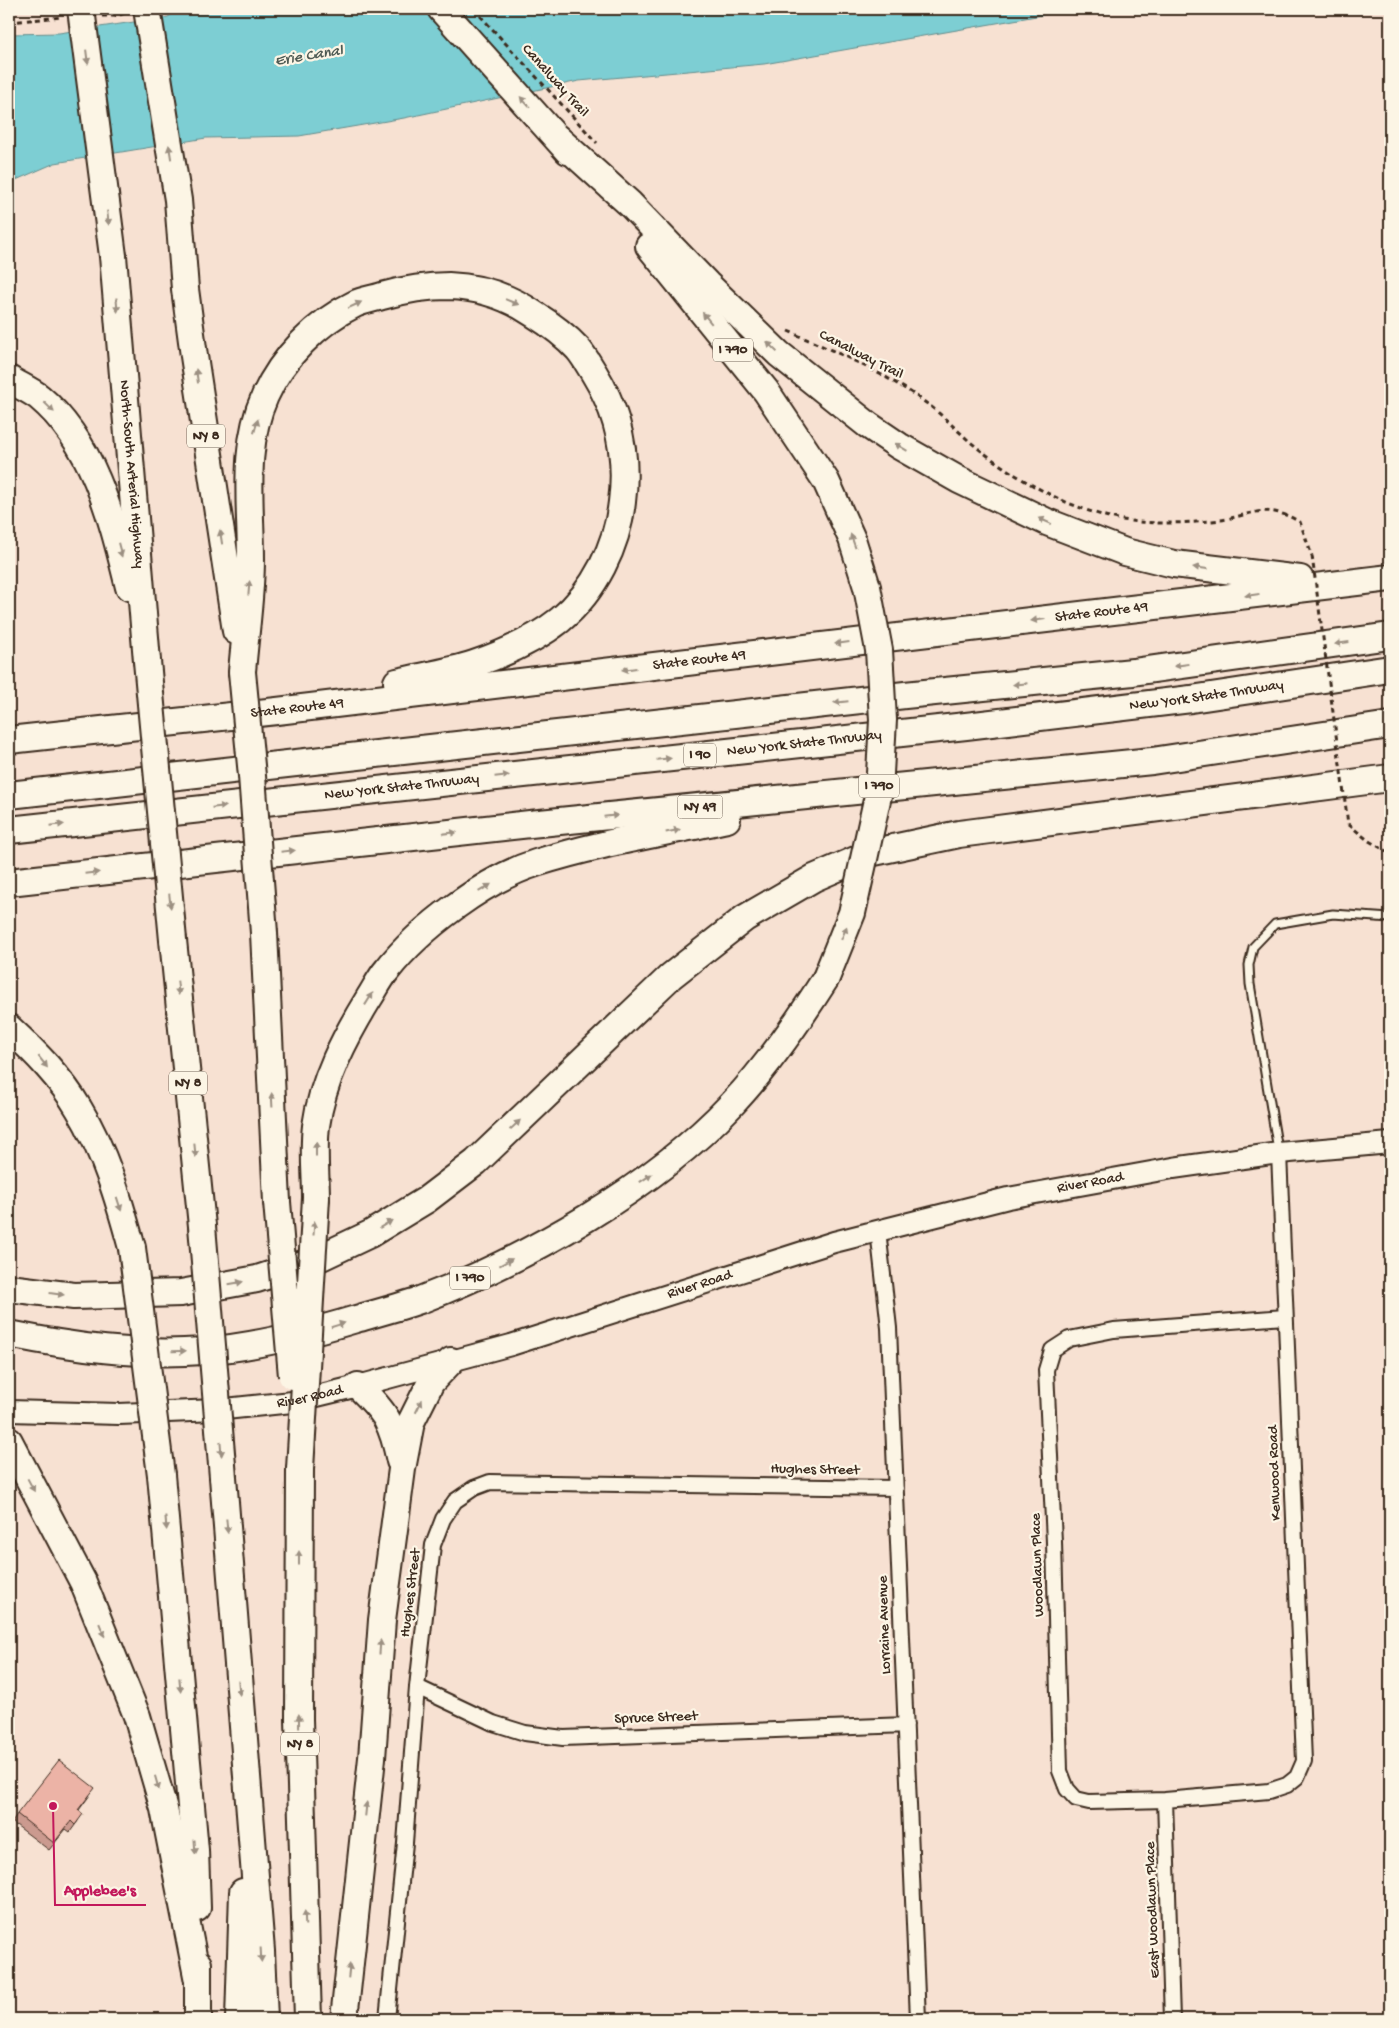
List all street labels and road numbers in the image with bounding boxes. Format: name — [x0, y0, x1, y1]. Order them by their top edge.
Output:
street label: Canalway Trail — [518, 41, 592, 121]
street label: Canalway Trail — [816, 326, 906, 384]
road number: I 790 — [713, 338, 753, 362]
street label: North-South Arterial Highway — [114, 379, 148, 570]
road number: NY 8 — [187, 424, 225, 448]
street label: State Route 49 — [1054, 598, 1150, 627]
street label: State Route 49 — [652, 646, 747, 675]
street label: New York State Thruway — [1128, 676, 1285, 715]
street label: State Route 49 — [250, 694, 345, 723]
street label: New York State Thruway — [726, 726, 883, 761]
road number: I 90 — [684, 744, 716, 766]
street label: New York State Thruway — [323, 770, 481, 805]
road number: I 790 — [859, 774, 899, 798]
road number: NY 49 — [678, 796, 722, 819]
road number: NY 8 — [169, 1072, 207, 1094]
street label: River Road — [1056, 1168, 1126, 1198]
road number: I 790 — [450, 1266, 490, 1290]
street label: River Road — [665, 1266, 736, 1304]
street label: River Road — [276, 1381, 346, 1413]
street label: Kenwood Road — [1264, 1424, 1286, 1521]
street label: Hughes Street — [770, 1460, 862, 1480]
street label: Woodlawn Place — [1027, 1513, 1049, 1617]
street label: Hughes Street — [397, 1546, 426, 1638]
street label: Lorraine Avenue — [874, 1575, 896, 1675]
street label: Spruce Street — [614, 1707, 700, 1728]
road number: NY 8 — [281, 1732, 319, 1756]
street label: East Woodlawn Place — [1142, 1841, 1164, 1979]

